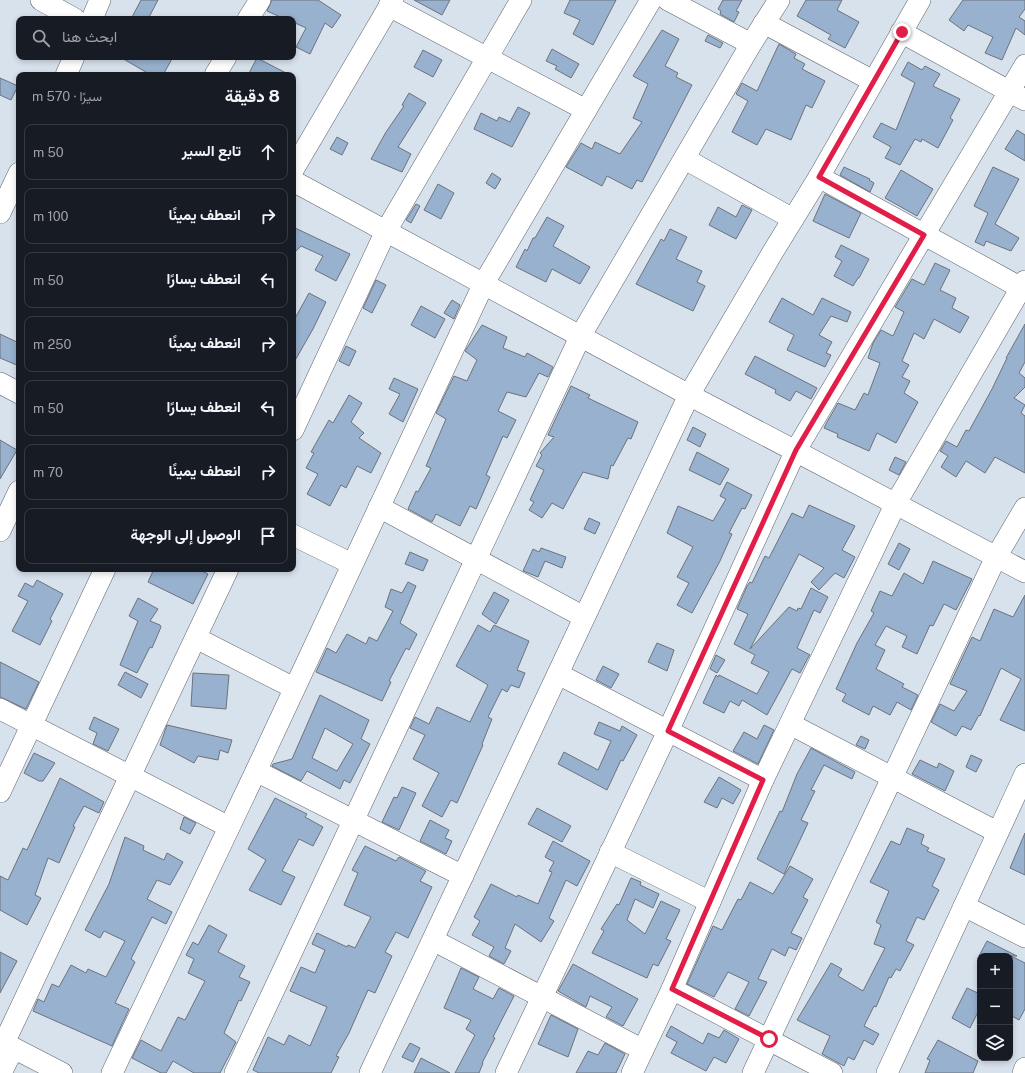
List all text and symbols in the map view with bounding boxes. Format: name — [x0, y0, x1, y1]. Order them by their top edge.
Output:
search box — [16, 16, 296, 60]
route end — [893, 23, 911, 41]
icon: search — [30, 27, 52, 49]
text: ابحث هنا — [62, 28, 117, 45]
text: 8 دقيقة — [225, 86, 280, 106]
text: سيرًا · 570 m — [32, 89, 102, 104]
icon: ahead — [257, 141, 279, 163]
text: تابع السير — [182, 142, 241, 159]
text: 50 m — [33, 145, 64, 160]
icon: right — [257, 205, 279, 227]
text: انعطف يمينًا — [168, 206, 241, 223]
text: 100 m — [33, 209, 69, 224]
icon: left — [257, 269, 279, 291]
text: انعطف يسارًا — [167, 270, 241, 287]
text: 50 m — [33, 273, 64, 288]
icon: right — [257, 333, 279, 355]
text: انعطف يمينًا — [168, 334, 241, 351]
text: 250 m — [33, 337, 71, 352]
icon: left — [257, 397, 279, 419]
text: انعطف يسارًا — [167, 398, 241, 415]
text: 50 m — [33, 401, 64, 416]
icon: right — [257, 461, 279, 483]
text: انعطف يمينًا — [168, 462, 241, 479]
text: 70 m — [33, 465, 63, 480]
icon: arrive — [257, 525, 279, 547]
text: الوصول إلى الوجهة — [131, 526, 241, 543]
map controls — [977, 953, 1013, 1061]
button: + — [977, 953, 1013, 989]
button: − — [977, 989, 1013, 1025]
button: layers — [977, 1025, 1013, 1061]
route start — [760, 1030, 778, 1048]

